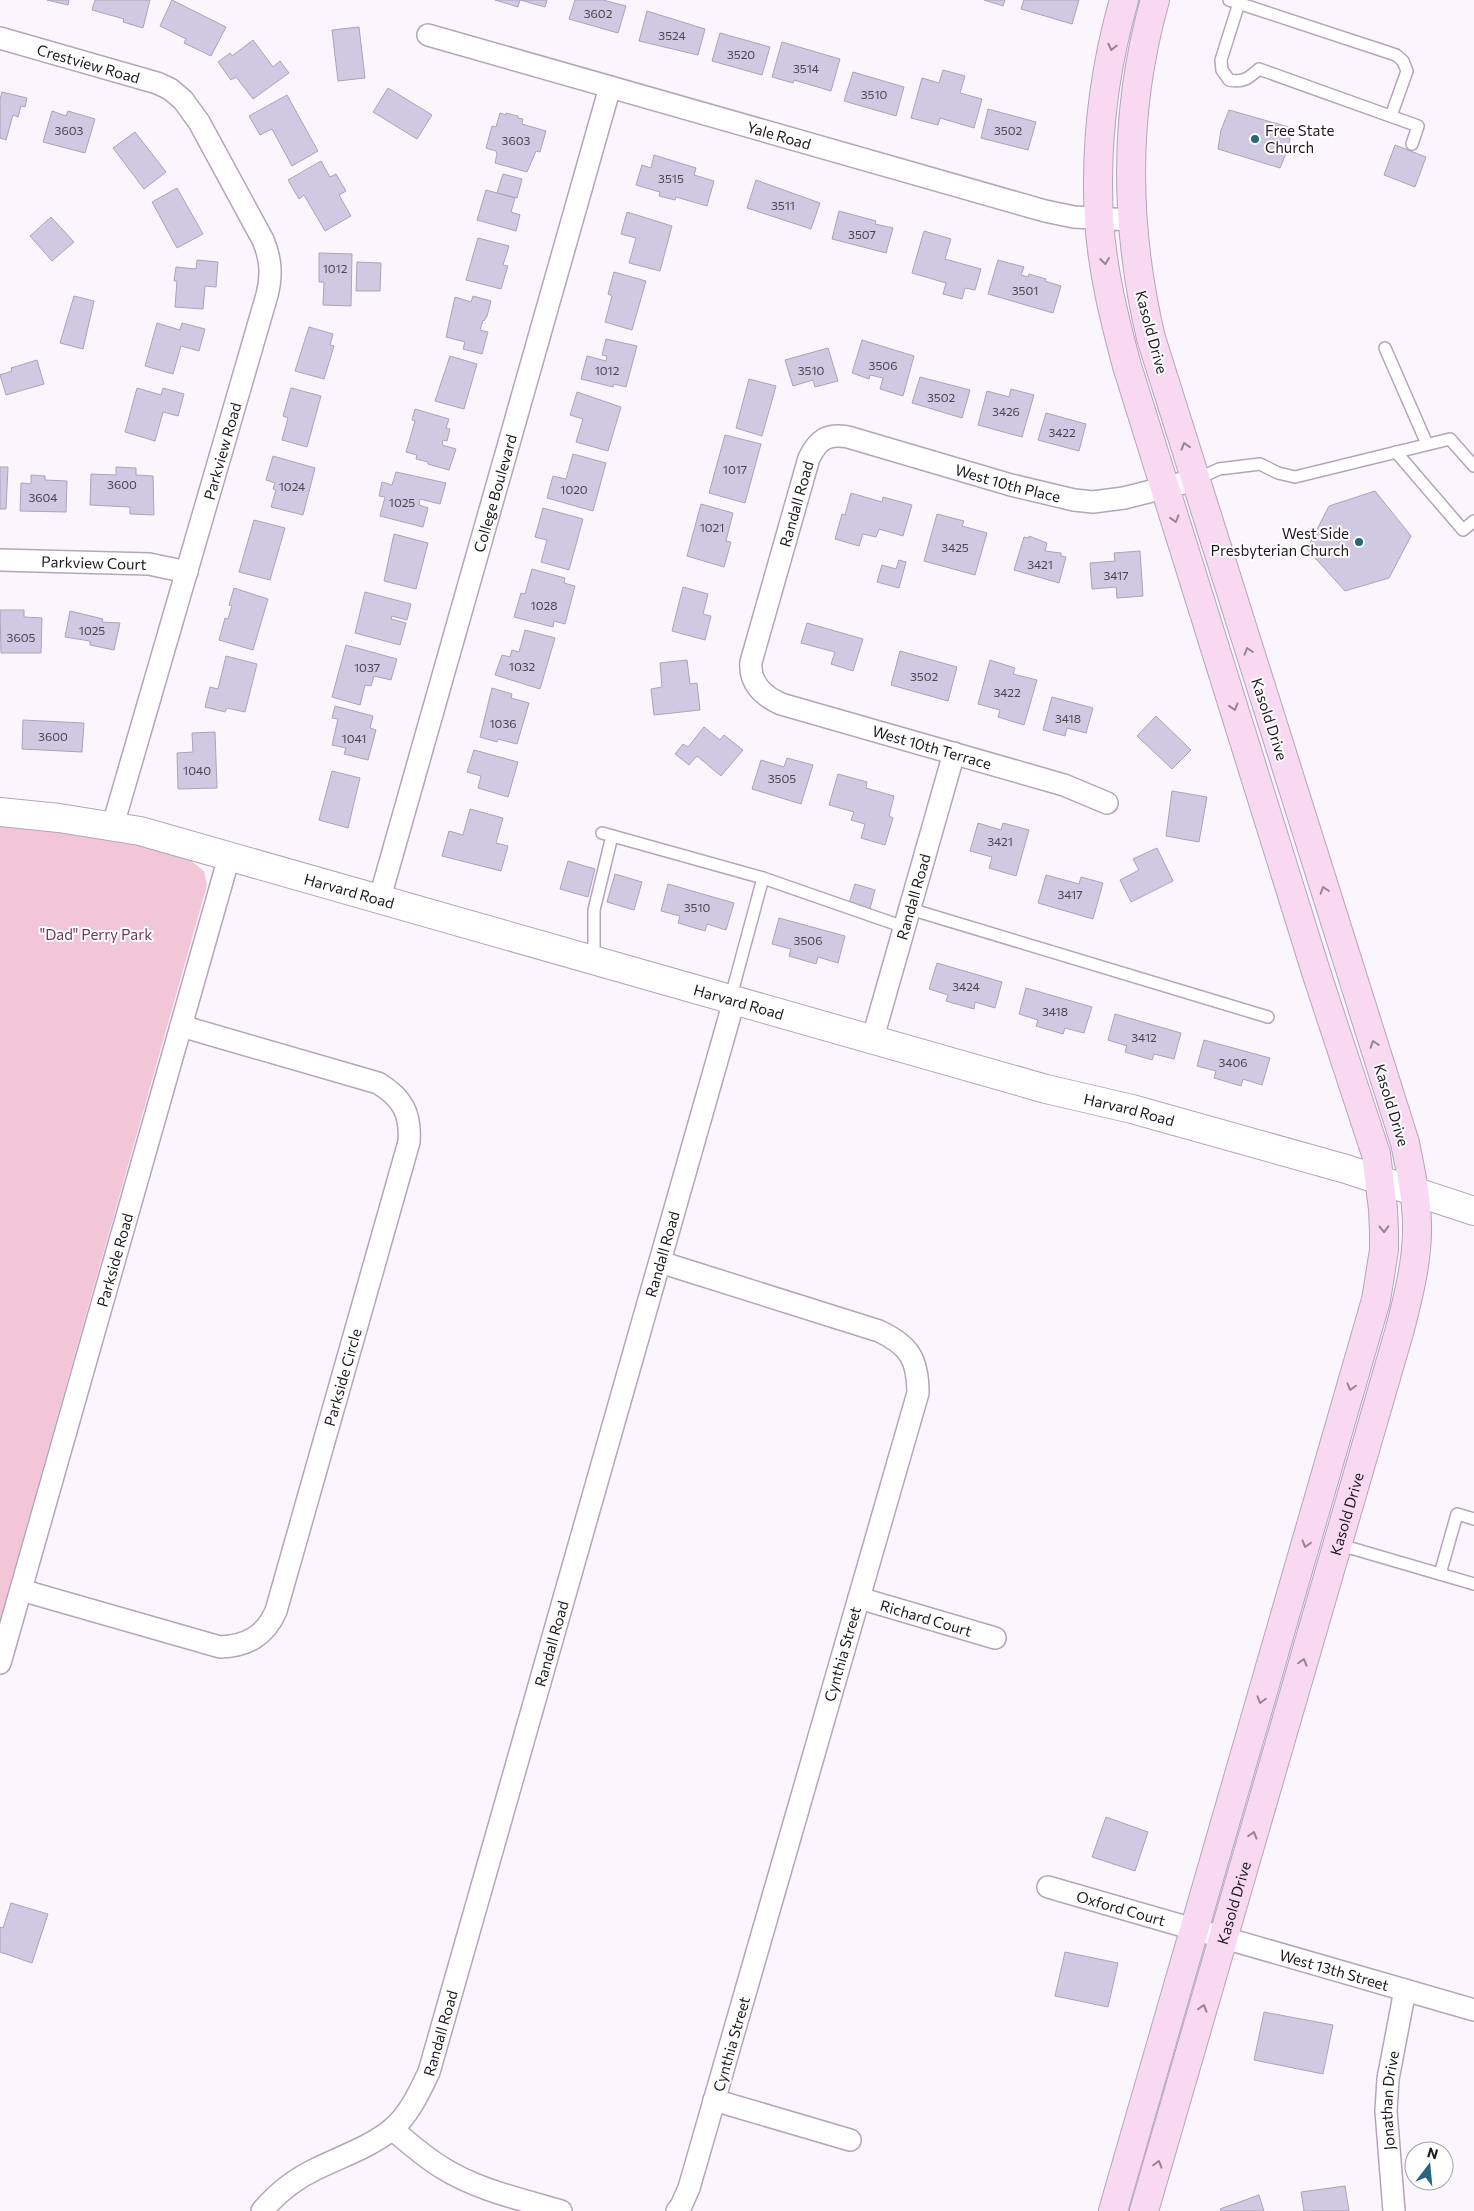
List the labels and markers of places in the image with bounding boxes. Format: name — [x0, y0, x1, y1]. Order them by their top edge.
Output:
place label: Free State Church — [1265, 121, 1334, 156]
marker: Free State Church — [1249, 133, 1261, 145]
place label: West Side Presbyterian Church — [1211, 524, 1349, 559]
marker: West Side Presbyterian Church — [1353, 536, 1365, 548]

